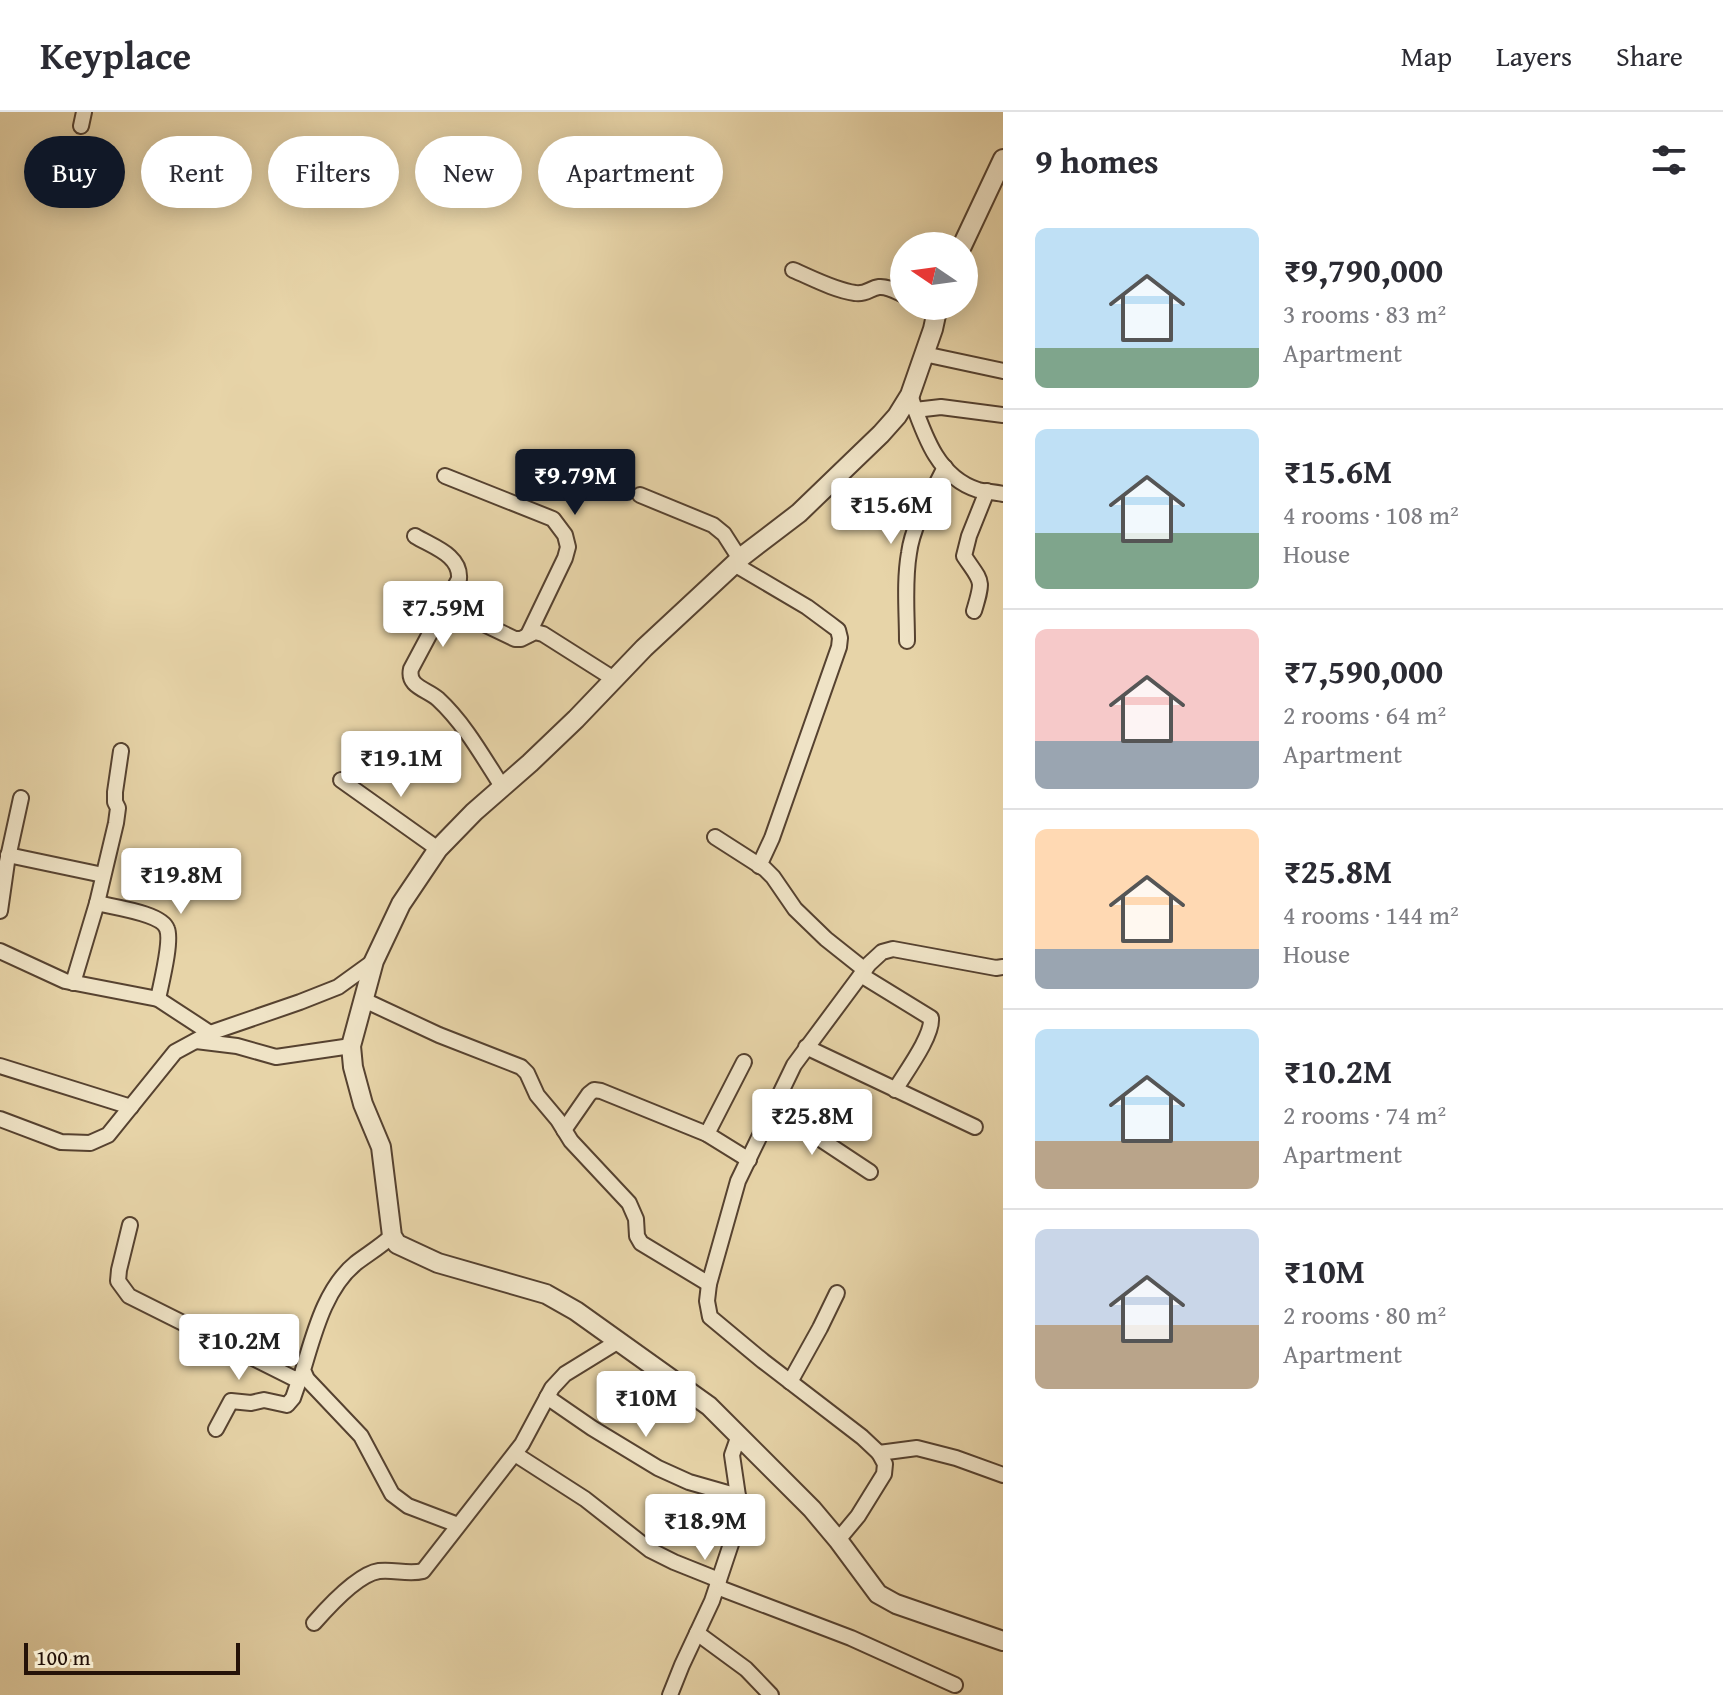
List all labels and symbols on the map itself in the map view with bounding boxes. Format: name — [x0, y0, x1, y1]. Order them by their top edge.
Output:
north arrow — [890, 232, 978, 320]
pin: ₹9.79M — [510, 449, 640, 517]
pin: ₹15.6M — [826, 478, 956, 546]
pin: ₹7.59M — [378, 581, 508, 649]
pin: ₹19.1M — [336, 731, 466, 799]
pin: ₹19.8M — [116, 848, 246, 916]
pin: ₹25.8M — [747, 1089, 877, 1157]
pin: ₹10.2M — [174, 1314, 304, 1382]
pin: ₹10M — [599, 1371, 693, 1439]
pin: ₹18.9M — [640, 1494, 770, 1562]
scale bar — [24, 1639, 240, 1675]

